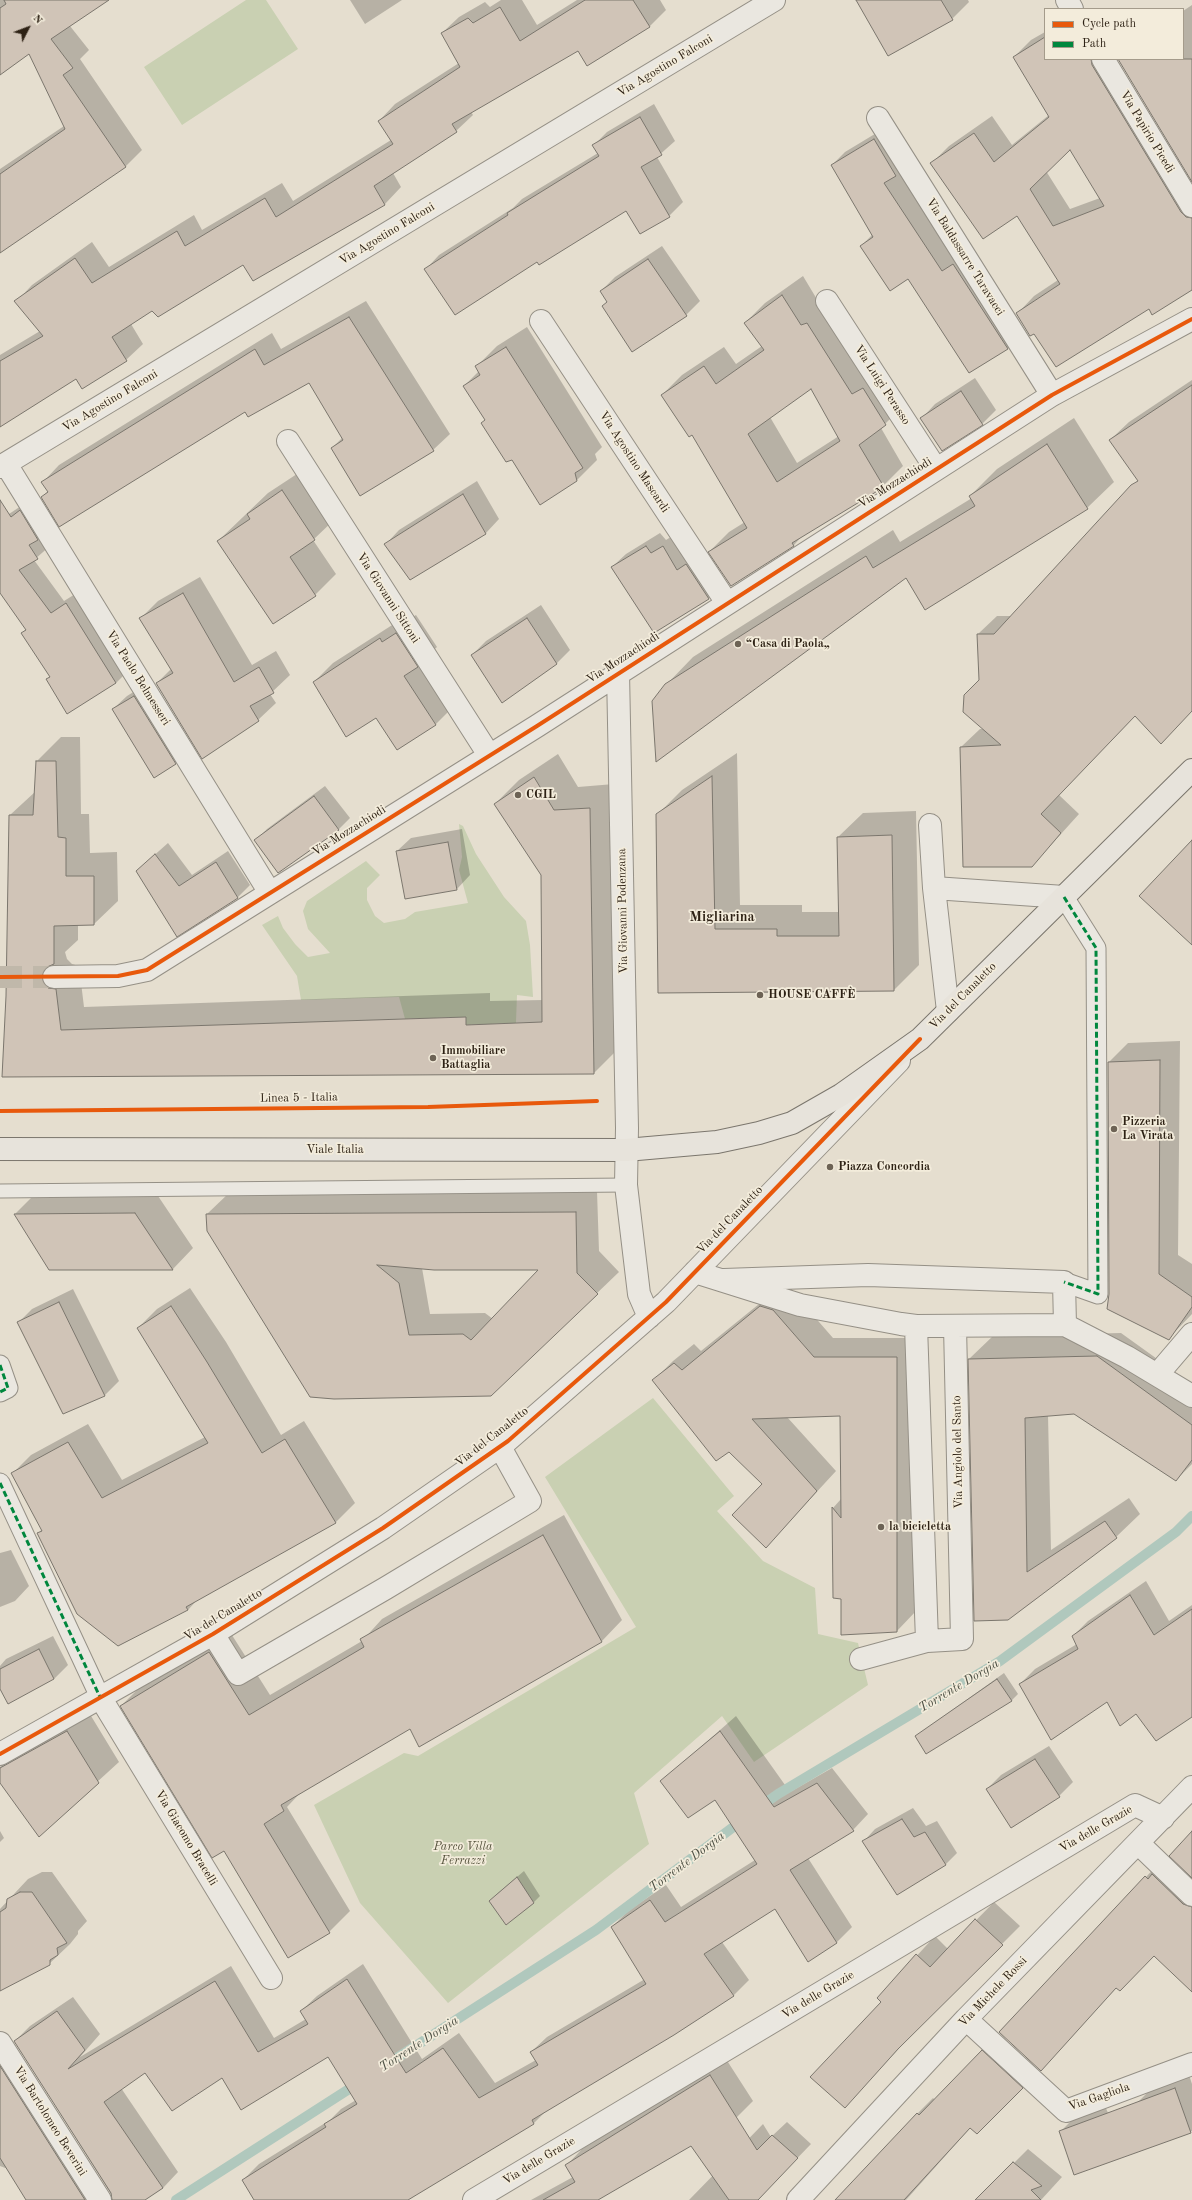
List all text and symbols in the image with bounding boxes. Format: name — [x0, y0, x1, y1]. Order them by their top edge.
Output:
north arrow — [8, 8, 48, 48]
legend — [1044, 8, 1184, 60]
text: N — [30, 13, 44, 26]
text: Cycle path — [1082, 18, 1136, 30]
street label: Via Agostino Falconi — [615, 32, 715, 100]
text: Path — [1082, 38, 1106, 50]
street label: Via Papirio Picedi — [1117, 88, 1177, 176]
street label: Via Baldassarre Taravacci — [923, 196, 1007, 318]
street label: Via Agostino Falconi — [337, 200, 437, 268]
street label: Via Luigi Perasso — [851, 342, 913, 428]
street label: Via Agostino Falconi — [60, 367, 160, 435]
street label: Via Agostino Mascardi — [596, 409, 672, 515]
street label: Via Mozzachiodi — [855, 455, 935, 511]
street label: Via Giovanni Sittoni — [353, 550, 423, 646]
street label: Via Paolo Belmesseri — [103, 628, 173, 728]
street label: Via Mozzachiodi — [584, 629, 662, 687]
place label: “Casa di Paola„ — [746, 637, 830, 651]
marker: “Casa di Paola„ — [733, 639, 743, 649]
place label: CGIL — [526, 788, 556, 802]
marker: CGIL — [513, 790, 523, 800]
street label: Via Mozzachiodi — [309, 803, 389, 859]
street label: Via Giovanni Podenzana — [615, 848, 631, 974]
district label: Migliarina — [689, 909, 755, 925]
street label: Via del Canaletto — [926, 959, 1000, 1033]
place label: HOUSE CAFFÈ — [768, 988, 855, 1002]
marker: HOUSE CAFFÈ — [755, 990, 765, 1000]
place label: Immobiliare Battaglia — [441, 1044, 506, 1072]
marker: Immobiliare Battaglia — [428, 1053, 438, 1063]
street label: Linea 5 - Italia — [260, 1090, 338, 1106]
place label: Pizzeria La Virata — [1122, 1115, 1173, 1143]
marker: Pizzeria La Virata — [1109, 1124, 1119, 1134]
street label: Viale Italia — [306, 1143, 364, 1157]
place label: Piazza Concordia — [838, 1160, 930, 1174]
marker: Piazza Concordia — [825, 1162, 835, 1172]
street label: Via del Canaletto — [694, 1183, 766, 1257]
street label: Via Angiolo del Santo — [950, 1395, 966, 1509]
street label: Via del Canaletto — [452, 1404, 532, 1470]
place label: la bicicletta — [889, 1520, 951, 1534]
marker: la bicicletta — [876, 1522, 886, 1532]
street label: Via del Canaletto — [181, 1586, 265, 1644]
water label: Torrente Dorgia — [916, 1656, 1002, 1716]
street label: Via Giacomo Bracelli — [152, 1788, 220, 1888]
street label: Via delle Grazie — [1057, 1802, 1135, 1856]
water label: Torrente Dorgia — [646, 1828, 728, 1896]
park label: Parco Villa Ferrazzi — [434, 1840, 492, 1868]
street label: Via Michele Rossi — [956, 1954, 1030, 2030]
street label: Via delle Grazie — [779, 1968, 857, 2022]
water label: Torrente Dorgia — [377, 2013, 461, 2075]
street label: Via Bartolomeo Beverini — [10, 2063, 90, 2179]
street label: Via Gagliola — [1066, 2080, 1132, 2114]
street label: Via delle Grazie — [500, 2134, 578, 2188]

